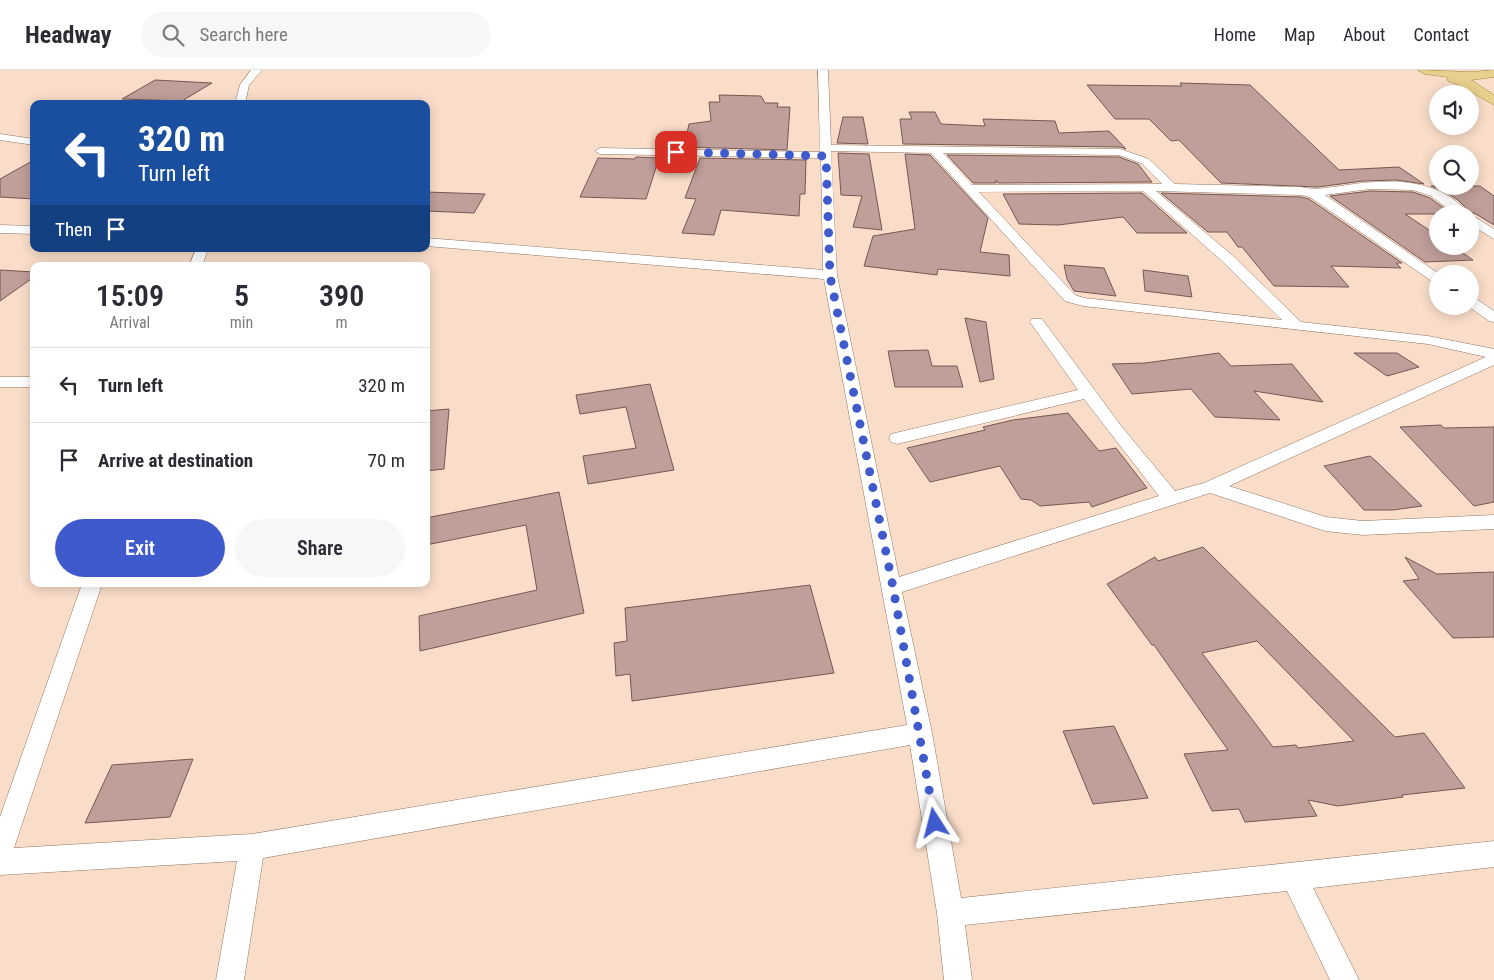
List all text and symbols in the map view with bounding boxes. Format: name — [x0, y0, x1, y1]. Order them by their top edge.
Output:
search box — [141, 12, 491, 57]
text: Headway — [25, 21, 111, 49]
icon: search — [159, 21, 187, 49]
text: Search here — [199, 23, 288, 46]
text: Home — [1214, 24, 1256, 45]
text: Map — [1284, 24, 1315, 45]
text: About — [1343, 24, 1385, 45]
text: Contact — [1413, 24, 1469, 45]
map controls — [1429, 85, 1479, 315]
button: sound — [1429, 85, 1479, 135]
text: 320 m — [138, 119, 225, 160]
icon: left — [55, 120, 120, 185]
pin — [655, 131, 697, 173]
icon: arrive — [662, 138, 690, 166]
button: search — [1429, 145, 1479, 195]
text: Turn left — [138, 161, 210, 186]
button: + — [1429, 205, 1479, 255]
icon: arrive — [102, 215, 130, 243]
text: Then — [55, 218, 92, 241]
button: − — [1429, 265, 1479, 315]
text: 15:09 — [96, 278, 164, 313]
text: 5 — [234, 278, 249, 313]
text: 390 — [319, 278, 364, 313]
text: Arrival — [110, 313, 150, 332]
text: min — [230, 313, 253, 332]
text: m — [336, 313, 348, 332]
icon: left — [55, 371, 83, 399]
text: Turn left — [98, 374, 163, 397]
text: 320 m — [358, 374, 405, 397]
icon: arrive — [55, 446, 83, 474]
text: Arrive at destination — [98, 449, 253, 472]
text: 70 m — [368, 449, 405, 472]
button: Exit — [55, 519, 225, 577]
button: Share — [235, 519, 405, 577]
position arrow — [908, 796, 960, 848]

